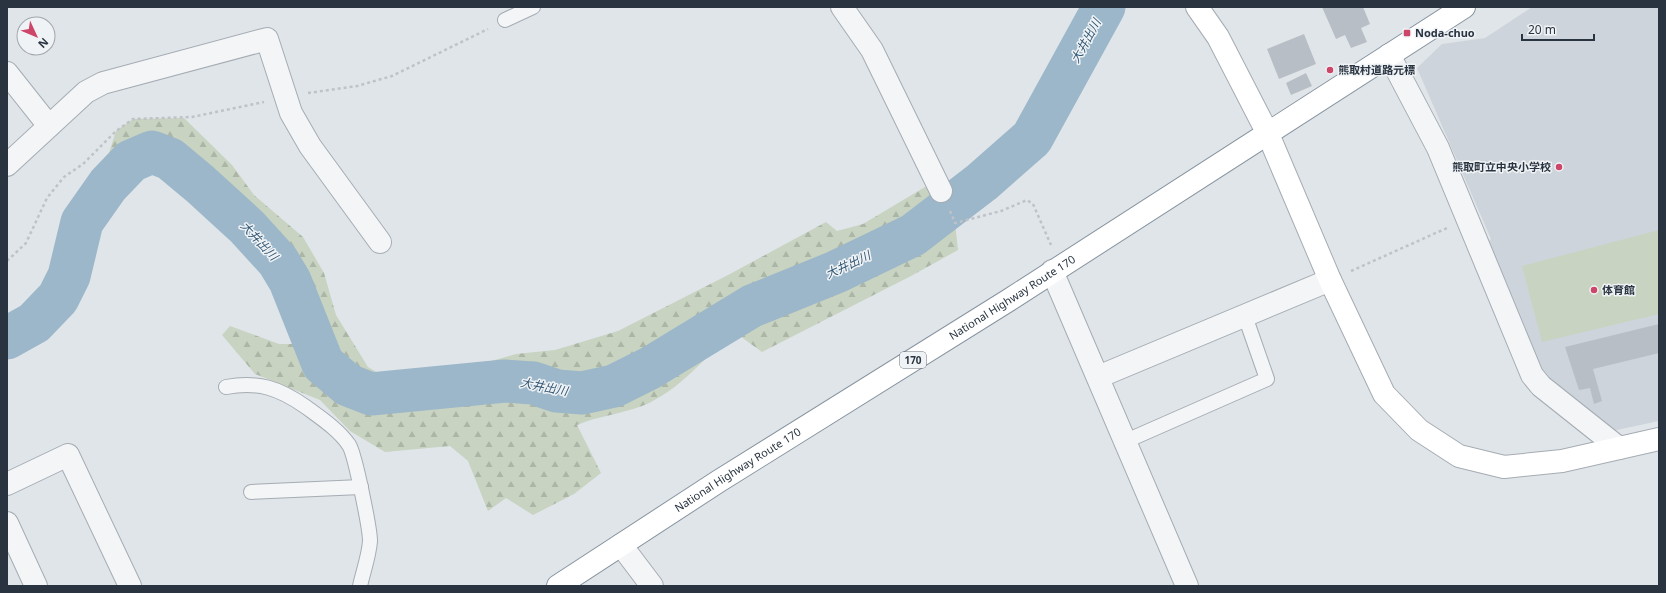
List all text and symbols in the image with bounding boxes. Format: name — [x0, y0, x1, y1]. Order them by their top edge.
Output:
water label: 大井出川 — [1066, 14, 1106, 66]
north arrow — [16, 16, 56, 56]
scale bar — [1522, 16, 1594, 42]
text: 20 m — [1528, 21, 1556, 38]
place label: Noda-chuo — [1415, 25, 1475, 40]
marker: Noda-chuo — [1402, 28, 1412, 38]
text: N — [35, 35, 52, 52]
place label: 熊取村道路元標 — [1338, 62, 1415, 77]
marker: 熊取村道路元標 — [1325, 65, 1335, 75]
place label: 熊取町立中央小学校 — [1452, 159, 1551, 174]
marker: 熊取町立中央小学校 — [1554, 162, 1564, 172]
water label: 大井出川 — [237, 217, 283, 265]
water label: 大井出川 — [822, 246, 875, 282]
street label: National Highway Route 170 — [946, 251, 1078, 343]
place label: 体育館 — [1602, 282, 1635, 297]
marker: 体育館 — [1589, 285, 1599, 295]
road number: 170 — [900, 352, 926, 368]
water label: 大井出川 — [519, 374, 571, 400]
street label: National Highway Route 170 — [671, 424, 804, 515]

